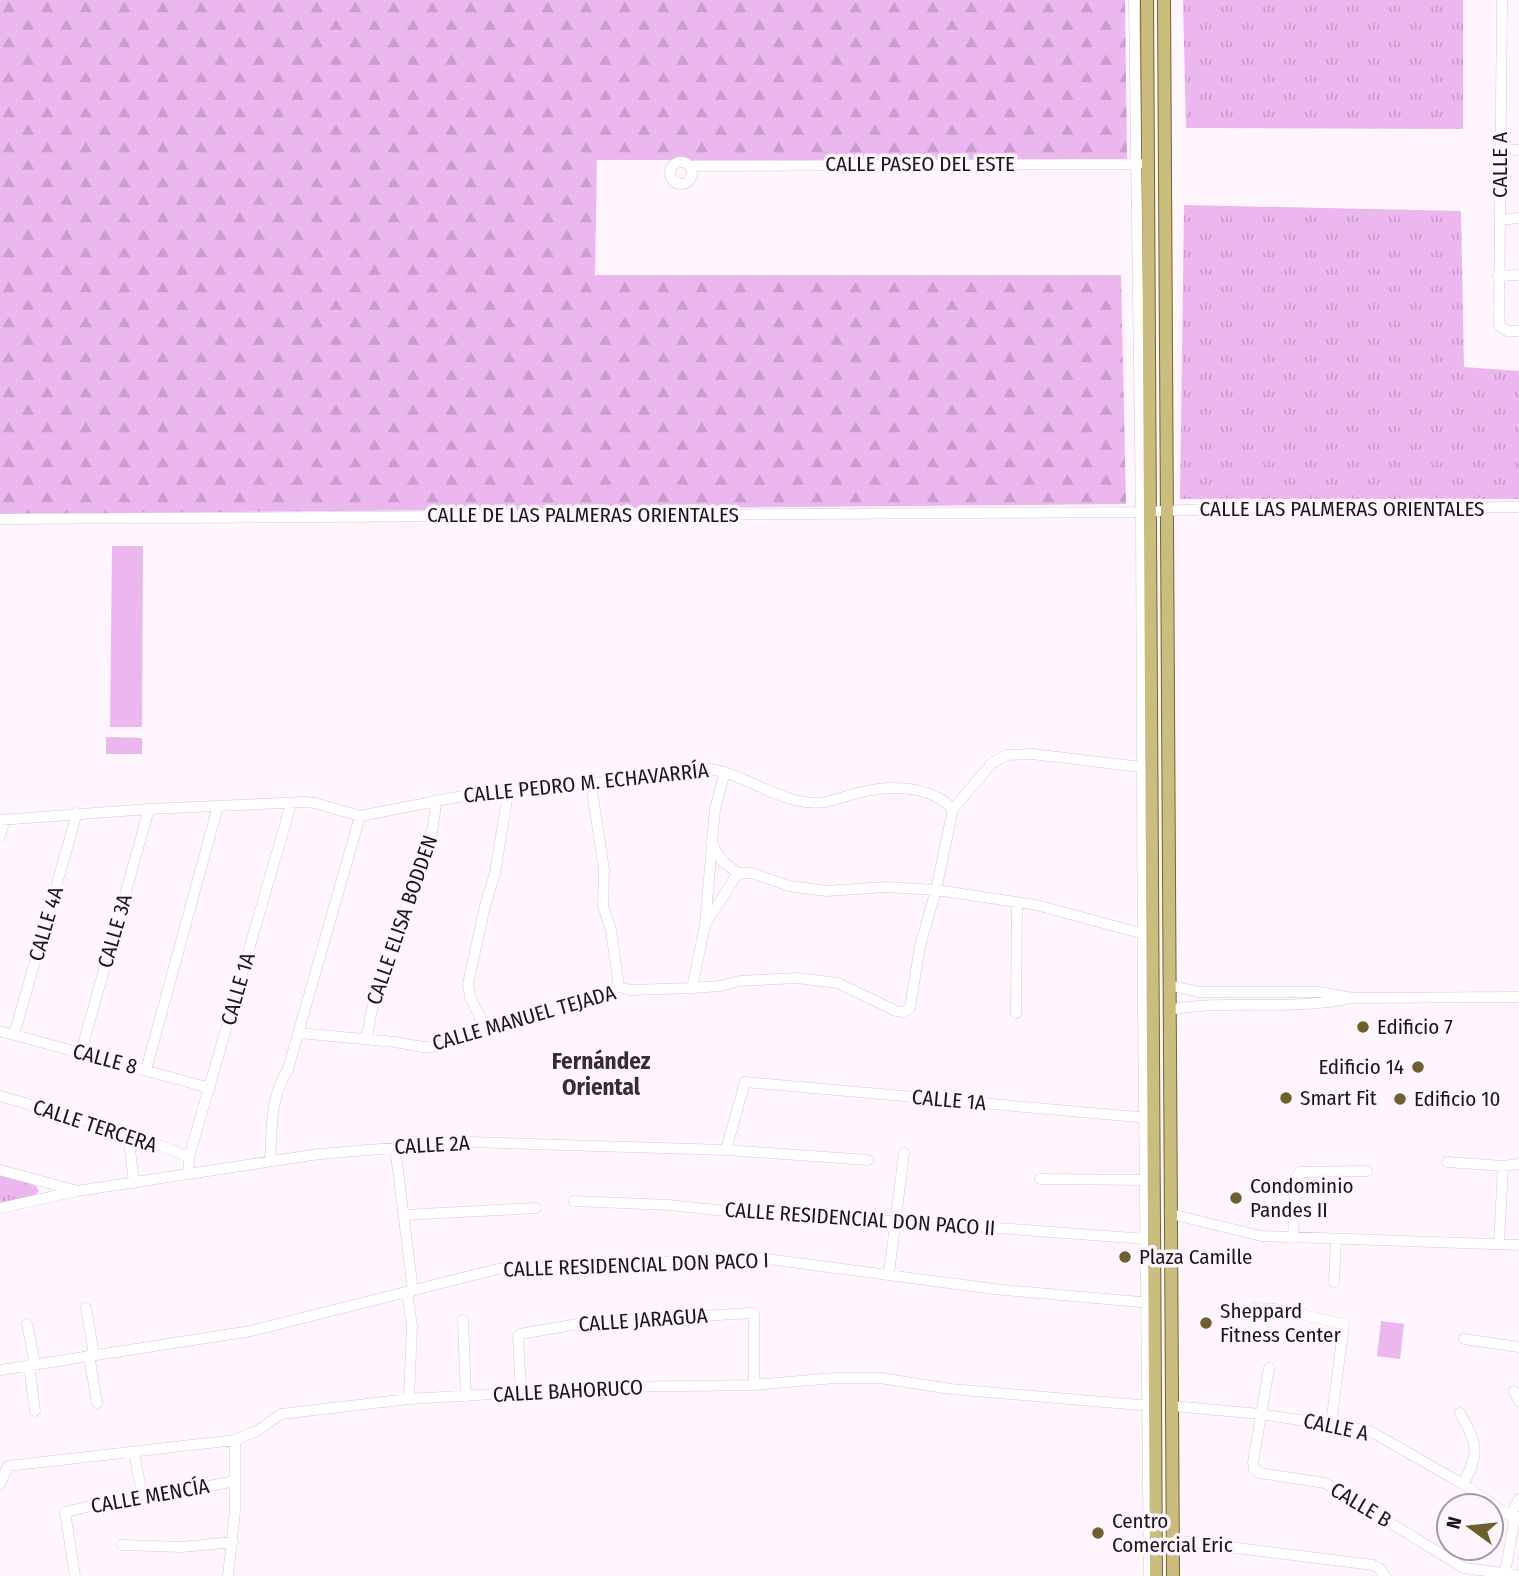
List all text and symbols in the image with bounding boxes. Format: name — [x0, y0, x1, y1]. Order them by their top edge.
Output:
street label: CALLE A — [1487, 132, 1513, 198]
street label: CALLE PASEO DEL ESTE — [825, 151, 1015, 177]
street label: CALLE LAS PALMERAS ORIENTALES — [1199, 496, 1485, 522]
street label: CALLE DE LAS PALMERAS ORIENTALES — [427, 502, 739, 528]
street label: CALLE PEDRO M. ECHAVARRÍA — [462, 757, 710, 809]
street label: CALLE ELISA BODDEN — [361, 832, 443, 1008]
street label: CALLE 4A — [23, 884, 69, 964]
street label: CALLE 3A — [92, 891, 138, 971]
street label: CALLE 1A — [215, 950, 261, 1028]
street label: CALLE MANUEL TEJADA — [429, 979, 619, 1057]
place label: Edificio 7 — [1377, 1014, 1453, 1040]
marker: Edificio 7 — [1355, 1019, 1371, 1035]
street label: CALLE 8 — [70, 1038, 140, 1080]
district label: Fernández Oriental — [552, 1047, 651, 1101]
place label: Edificio 14 — [1318, 1054, 1404, 1080]
marker: Edificio 14 — [1410, 1059, 1426, 1075]
street label: CALLE 1A — [911, 1084, 987, 1116]
place label: Smart Fit — [1300, 1085, 1377, 1111]
place label: Edificio 10 — [1414, 1086, 1500, 1112]
marker: Smart Fit — [1278, 1090, 1294, 1106]
marker: Edificio 10 — [1392, 1091, 1408, 1107]
street label: CALLE TERCERA — [30, 1094, 160, 1158]
street label: CALLE 2A — [394, 1130, 470, 1160]
place label: Condominio Pandes II — [1250, 1173, 1354, 1223]
marker: Condominio Pandes II — [1228, 1190, 1244, 1206]
street label: CALLE RESIDENCIAL DON PACO II — [724, 1197, 996, 1241]
place label: Plaza Camille — [1139, 1244, 1252, 1270]
street label: CALLE RESIDENCIAL DON PACO I — [503, 1247, 769, 1283]
marker: Plaza Camille — [1117, 1249, 1133, 1265]
place label: Sheppard Fitness Center — [1220, 1298, 1341, 1348]
street label: CALLE JARAGUA — [578, 1303, 708, 1337]
marker: Sheppard Fitness Center — [1198, 1315, 1214, 1331]
street label: CALLE BAHORUCO — [492, 1374, 644, 1408]
street label: CALLE A — [1301, 1407, 1371, 1447]
street label: CALLE MENCÍA — [89, 1473, 211, 1519]
street label: CALLE B — [1326, 1477, 1396, 1533]
north arrow — [1435, 1492, 1505, 1562]
place label: Centro Comercial Eric — [1112, 1508, 1233, 1558]
text: N — [1441, 1514, 1467, 1531]
marker: Centro Comercial Eric — [1090, 1525, 1106, 1541]

